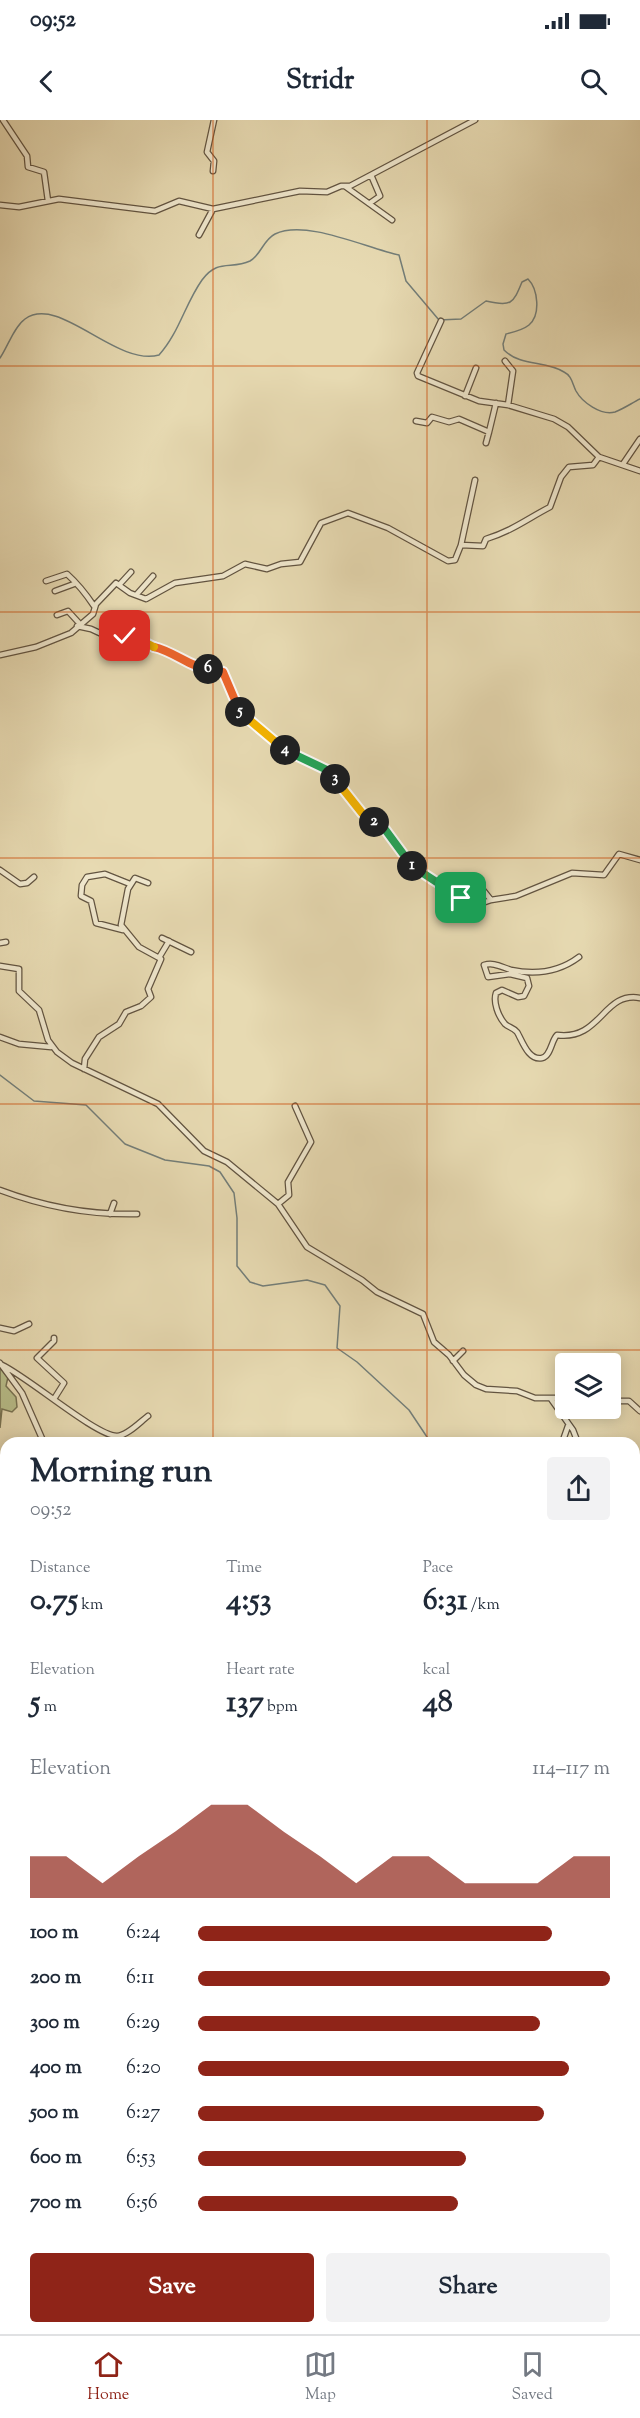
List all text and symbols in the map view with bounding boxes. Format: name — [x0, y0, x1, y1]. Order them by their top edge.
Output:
text: 09:52 — [30, 5, 76, 37]
text: Stridr — [286, 62, 354, 101]
icon: back — [30, 65, 63, 98]
icon: search — [577, 65, 610, 98]
pin — [99, 610, 150, 661]
icon: check — [108, 619, 141, 652]
pin: 6 — [193, 654, 223, 684]
text: 6 — [204, 657, 212, 680]
pin: 5 — [225, 697, 255, 727]
text: 5 — [237, 700, 243, 723]
pin: 4 — [270, 735, 300, 765]
text: 4 — [281, 738, 289, 761]
pin: 3 — [320, 764, 350, 794]
text: 3 — [332, 767, 338, 790]
pin: 2 — [359, 807, 389, 837]
text: 2 — [370, 810, 378, 833]
pin: 1 — [397, 851, 427, 881]
text: 1 — [409, 854, 415, 877]
pin — [435, 872, 486, 923]
icon: arrive — [444, 881, 477, 914]
map controls — [555, 1353, 621, 1419]
button: layers — [555, 1353, 621, 1419]
text: Morning run — [30, 1449, 212, 1497]
button: share — [547, 1457, 610, 1520]
text: 09:52 — [30, 1496, 72, 1525]
text: Distance — [30, 1557, 90, 1580]
text: Time — [226, 1557, 262, 1580]
text: Pace — [423, 1557, 453, 1580]
text: 0.75 — [30, 1580, 78, 1623]
text: 4:53 — [226, 1580, 272, 1623]
text: 6:31 — [423, 1580, 467, 1623]
text: km — [78, 1594, 103, 1617]
text: /km — [467, 1594, 500, 1617]
text: Elevation — [30, 1659, 95, 1682]
text: Heart rate — [226, 1659, 295, 1682]
text: kcal — [423, 1659, 450, 1682]
text: 5 — [30, 1682, 40, 1725]
text: 137 — [226, 1682, 264, 1725]
text: 48 — [423, 1682, 453, 1725]
text: m — [40, 1696, 57, 1719]
text: bpm — [264, 1696, 298, 1719]
text: Elevation — [30, 1755, 111, 1784]
text: 114–117 m — [532, 1755, 610, 1784]
text: 100 m — [30, 1919, 79, 1948]
text: 6:24 — [126, 1919, 160, 1948]
text: 200 m — [30, 1964, 81, 1993]
text: 6:11 — [126, 1964, 155, 1993]
text: 300 m — [30, 2009, 80, 2038]
text: 6:29 — [126, 2009, 160, 2038]
text: 400 m — [30, 2054, 82, 2083]
text: 6:20 — [126, 2054, 161, 2083]
text: 500 m — [30, 2099, 79, 2128]
text: 6:27 — [126, 2099, 160, 2128]
text: 600 m — [30, 2144, 82, 2173]
text: 6:53 — [126, 2144, 156, 2173]
text: 700 m — [30, 2189, 82, 2218]
text: 6:56 — [126, 2189, 158, 2218]
button: Save — [30, 2253, 314, 2322]
button: Share — [326, 2253, 610, 2322]
tab: Home — [87, 2348, 129, 2407]
tab: Map — [304, 2348, 337, 2407]
tab: Saved — [512, 2348, 553, 2407]

